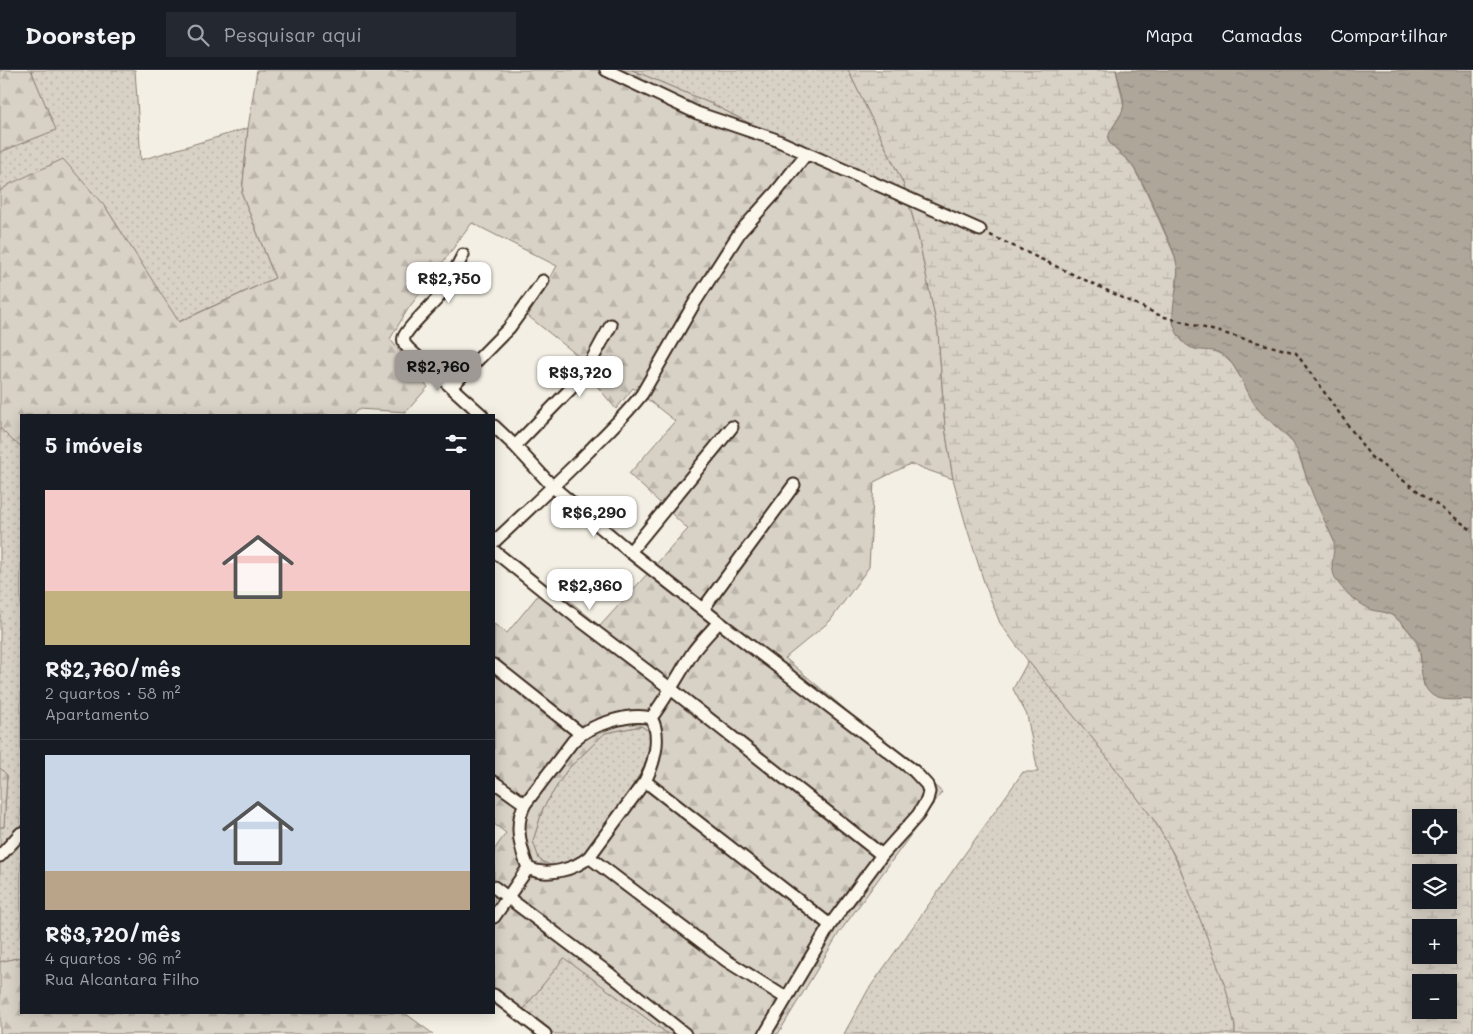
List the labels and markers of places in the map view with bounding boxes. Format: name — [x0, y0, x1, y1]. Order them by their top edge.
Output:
pin: R$2,750 — [403, 262, 495, 304]
pin: R$2,760 — [392, 350, 484, 392]
pin: R$3,720 — [534, 356, 626, 398]
pin: R$6,290 — [548, 496, 640, 538]
pin: R$2,360 — [544, 568, 636, 611]

